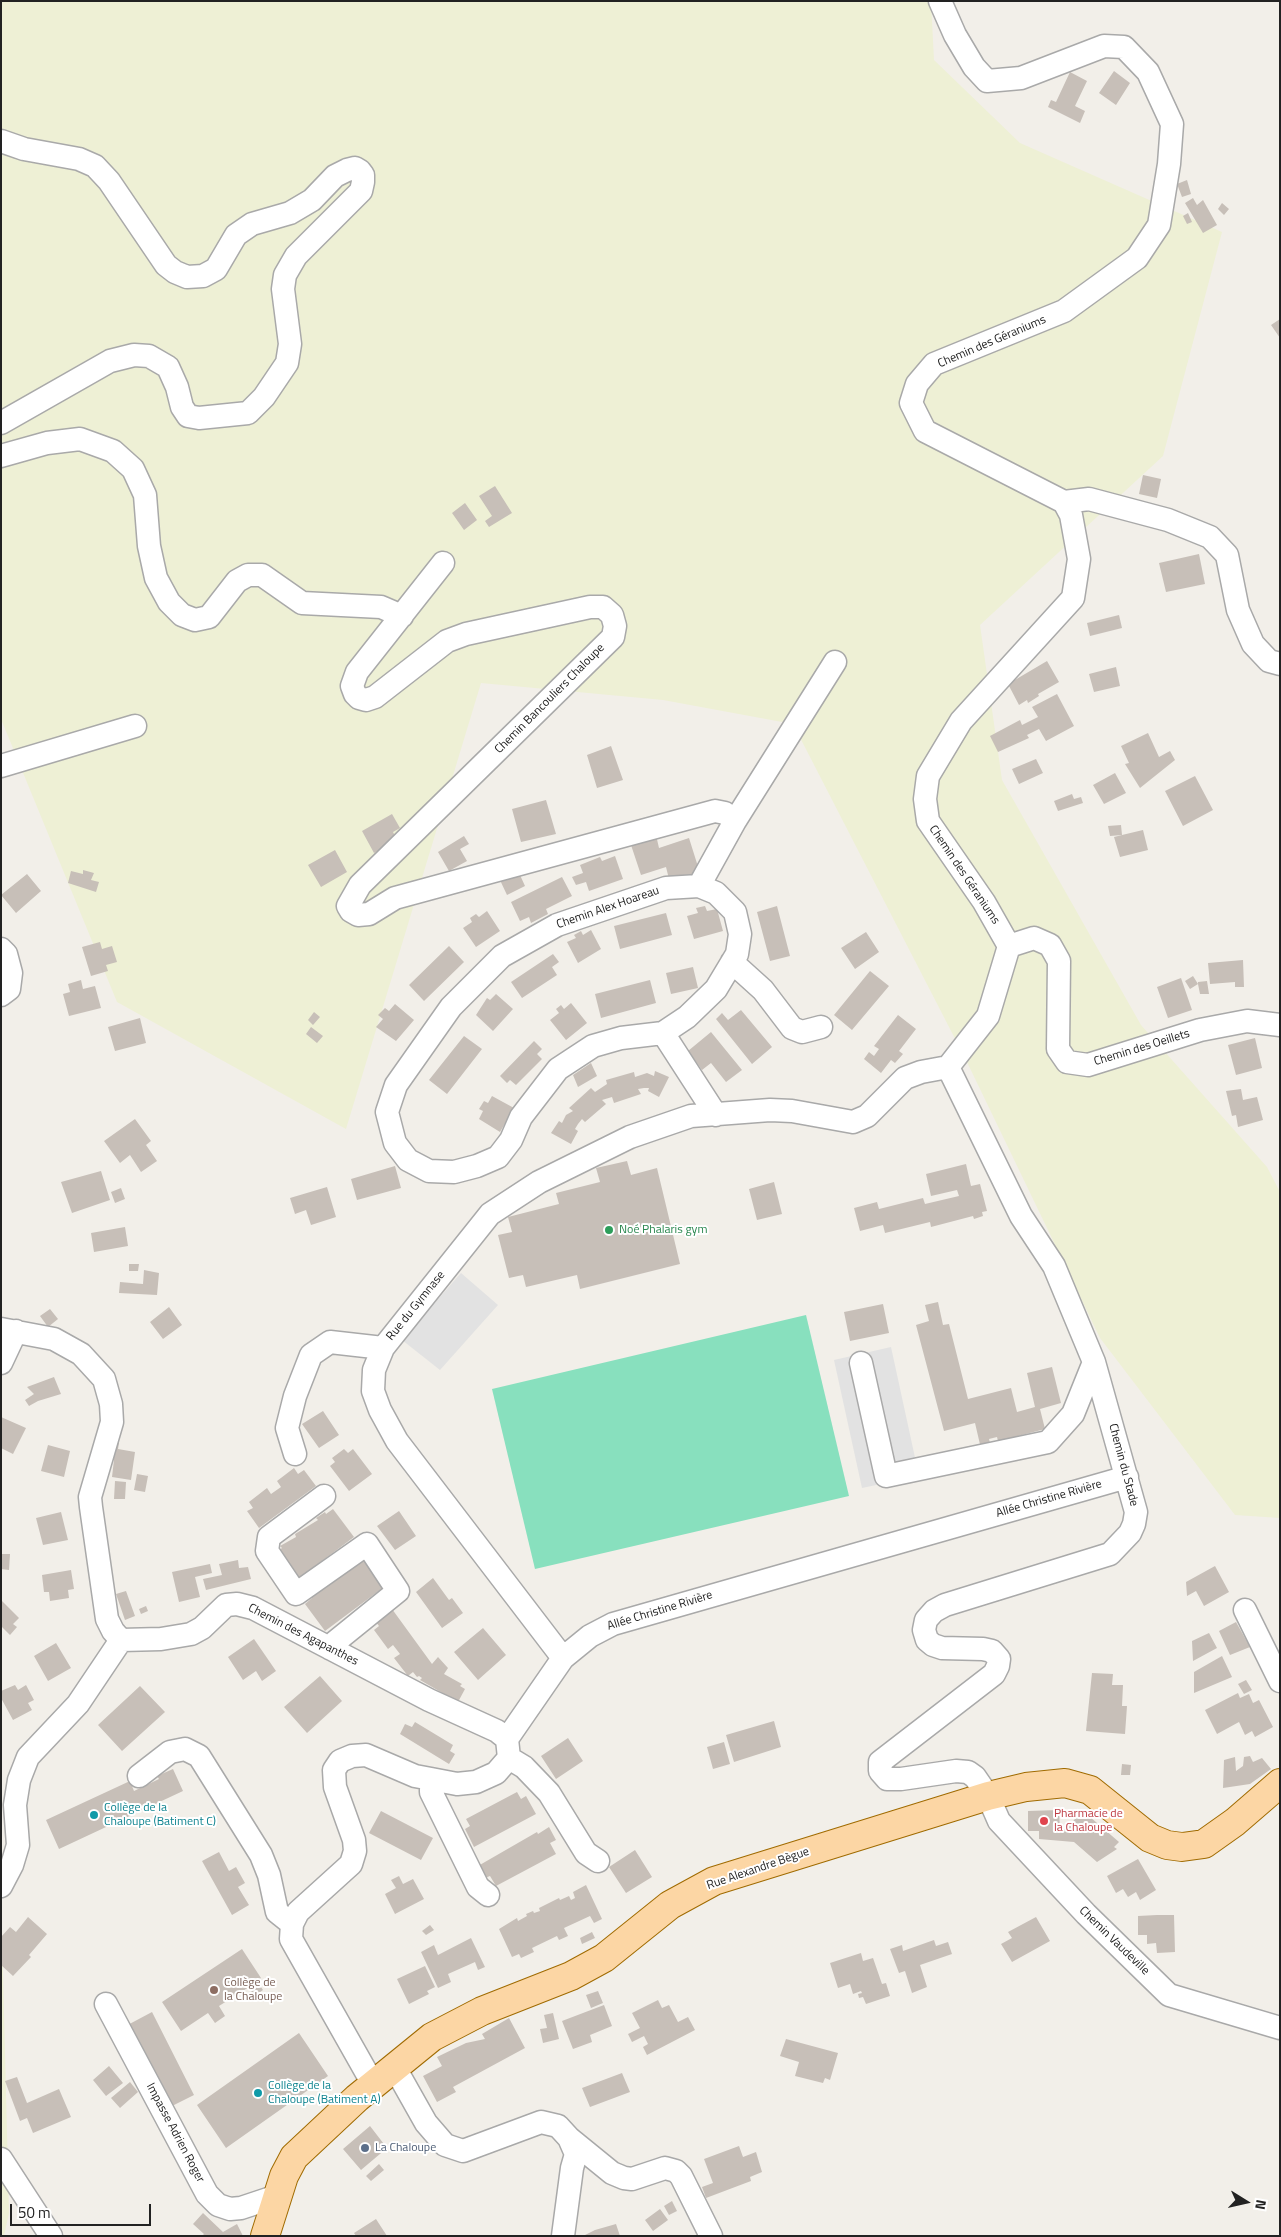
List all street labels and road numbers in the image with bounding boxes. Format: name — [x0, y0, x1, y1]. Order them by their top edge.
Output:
street label: Chemin des Géraniums — [936, 313, 1048, 371]
street label: Chemin Bancouliers Chaloupe — [492, 641, 608, 757]
street label: Chemin des Géraniums — [926, 823, 1002, 927]
street label: Chemin Alex Hoareau — [555, 884, 661, 932]
street label: Chemin des Oeillets — [1092, 1027, 1192, 1069]
street label: Rue du Gymnase — [384, 1268, 448, 1344]
street label: Chemin du Stade — [1105, 1422, 1141, 1508]
street label: Allée Christine Rivière — [994, 1477, 1104, 1521]
street label: Allée Christine Rivière — [606, 1588, 714, 1634]
street label: Chemin des Agapanthes — [246, 1601, 360, 1669]
street label: Rue Alexandre Bègue — [705, 1845, 811, 1893]
street label: Chemin Vaudeville — [1076, 1904, 1152, 1978]
street label: Impasse Adrien Roger — [143, 2081, 207, 2185]

